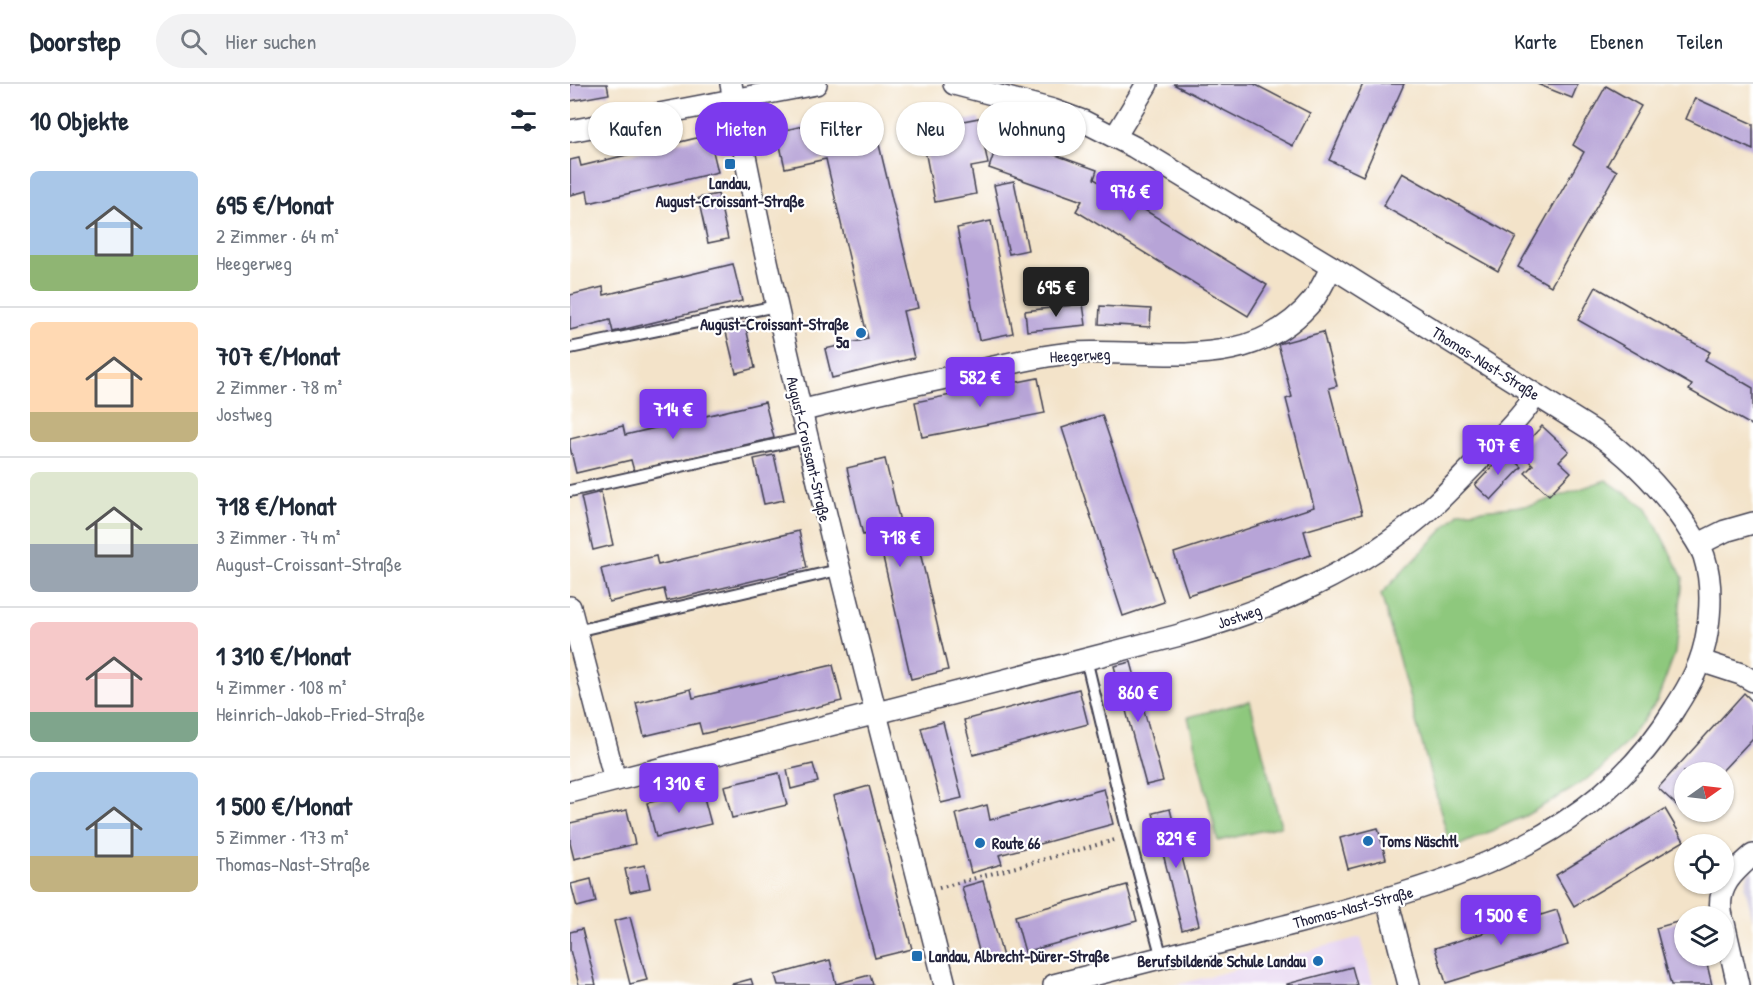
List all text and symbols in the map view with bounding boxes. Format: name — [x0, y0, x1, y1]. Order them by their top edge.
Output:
search box — [156, 14, 576, 68]
text: Doorstep — [30, 22, 120, 60]
icon: search — [177, 25, 210, 58]
text: Hier suchen — [225, 26, 316, 56]
text: Karte — [1514, 27, 1557, 56]
text: Ebenen — [1590, 27, 1644, 56]
text: Teilen — [1677, 27, 1723, 56]
chip: Kaufen — [588, 102, 683, 156]
chip: Mieten — [695, 102, 788, 156]
chip: Filter — [800, 102, 884, 156]
chip: Neu — [896, 102, 965, 156]
chip: Wohnung — [977, 102, 1086, 156]
text: 10 Objekte — [30, 103, 129, 138]
icon: filters — [507, 104, 540, 137]
marker: Landau, August-Croissant-Straße — [723, 157, 737, 171]
pin: 976 € — [1088, 171, 1172, 222]
place label: Landau, August-Croissant-Straße — [656, 172, 805, 213]
text: 976 € — [1110, 177, 1150, 204]
text: 695 €/Monat — [216, 187, 333, 222]
icon: home — [78, 195, 150, 267]
text: 2 Zimmer · 64 m² — [216, 222, 339, 249]
text: Heegerweg — [216, 249, 292, 276]
pin: 695 € — [1014, 267, 1098, 318]
text: 695 € — [1037, 273, 1075, 300]
place label: August-Croissant-Straße 5a — [700, 313, 850, 353]
street label: Thomas-Nast-Straße — [1428, 321, 1545, 405]
marker: August-Croissant-Straße 5a — [854, 326, 868, 340]
text: 707 €/Monat — [216, 338, 340, 373]
street label: Heegerweg — [1049, 342, 1111, 368]
icon: home — [78, 346, 150, 418]
pin: 582 € — [938, 357, 1022, 408]
text: 582 € — [960, 363, 1000, 390]
text: 2 Zimmer · 78 m² — [216, 373, 342, 400]
street label: August-Croissant-Straße — [782, 374, 837, 525]
pin: 714 € — [631, 389, 715, 440]
text: 714 € — [654, 395, 692, 422]
text: Jostweg — [216, 400, 272, 427]
pin: 707 € — [1456, 425, 1540, 476]
text: 707 € — [1477, 431, 1519, 458]
text: 718 €/Monat — [216, 488, 336, 523]
icon: home — [78, 496, 150, 568]
pin: 718 € — [858, 517, 942, 568]
text: 3 Zimmer · 74 m² — [216, 523, 340, 550]
text: 718 € — [880, 523, 920, 550]
text: August-Croissant-Straße — [216, 550, 402, 577]
street label: Jostweg — [1214, 598, 1264, 634]
text: 1 310 €/Monat — [216, 638, 350, 673]
icon: home — [78, 646, 150, 718]
pin: 860 € — [1096, 672, 1180, 723]
text: 4 Zimmer · 108 m² — [216, 673, 346, 700]
text: 860 € — [1118, 678, 1158, 705]
text: Heinrich-Jakob-Fried-Straße — [216, 700, 425, 727]
north arrow — [1674, 762, 1734, 822]
map controls — [1674, 762, 1734, 966]
pin: 1 310 € — [624, 763, 734, 814]
text: 1 310 € — [653, 769, 705, 796]
text: 1 500 €/Monat — [216, 788, 352, 823]
icon: home — [78, 796, 150, 868]
pin: 829 € — [1134, 818, 1218, 869]
text: 5 Zimmer · 173 m² — [216, 823, 349, 850]
text: 829 € — [1156, 824, 1196, 851]
place label: Toms Näschtl — [1379, 830, 1459, 852]
place label: Route 66 — [992, 832, 1041, 854]
marker: Toms Näschtl — [1361, 834, 1375, 848]
button: locate — [1674, 834, 1734, 894]
marker: Route 66 — [973, 836, 987, 850]
text: Thomas-Nast-Straße — [216, 850, 370, 877]
street label: Thomas-Nast-Straße — [1291, 880, 1416, 934]
pin: 1 500 € — [1446, 895, 1556, 946]
text: 1 500 € — [1475, 901, 1527, 928]
button: layers — [1674, 906, 1734, 966]
place label: Landau, Albrecht-Dürer-Straße — [929, 945, 1110, 968]
marker: Landau, Albrecht-Dürer-Straße — [910, 949, 924, 963]
place label: Berufsbildende Schule Landau — [1137, 950, 1307, 972]
marker: Berufsbildende Schule Landau — [1311, 954, 1325, 968]

